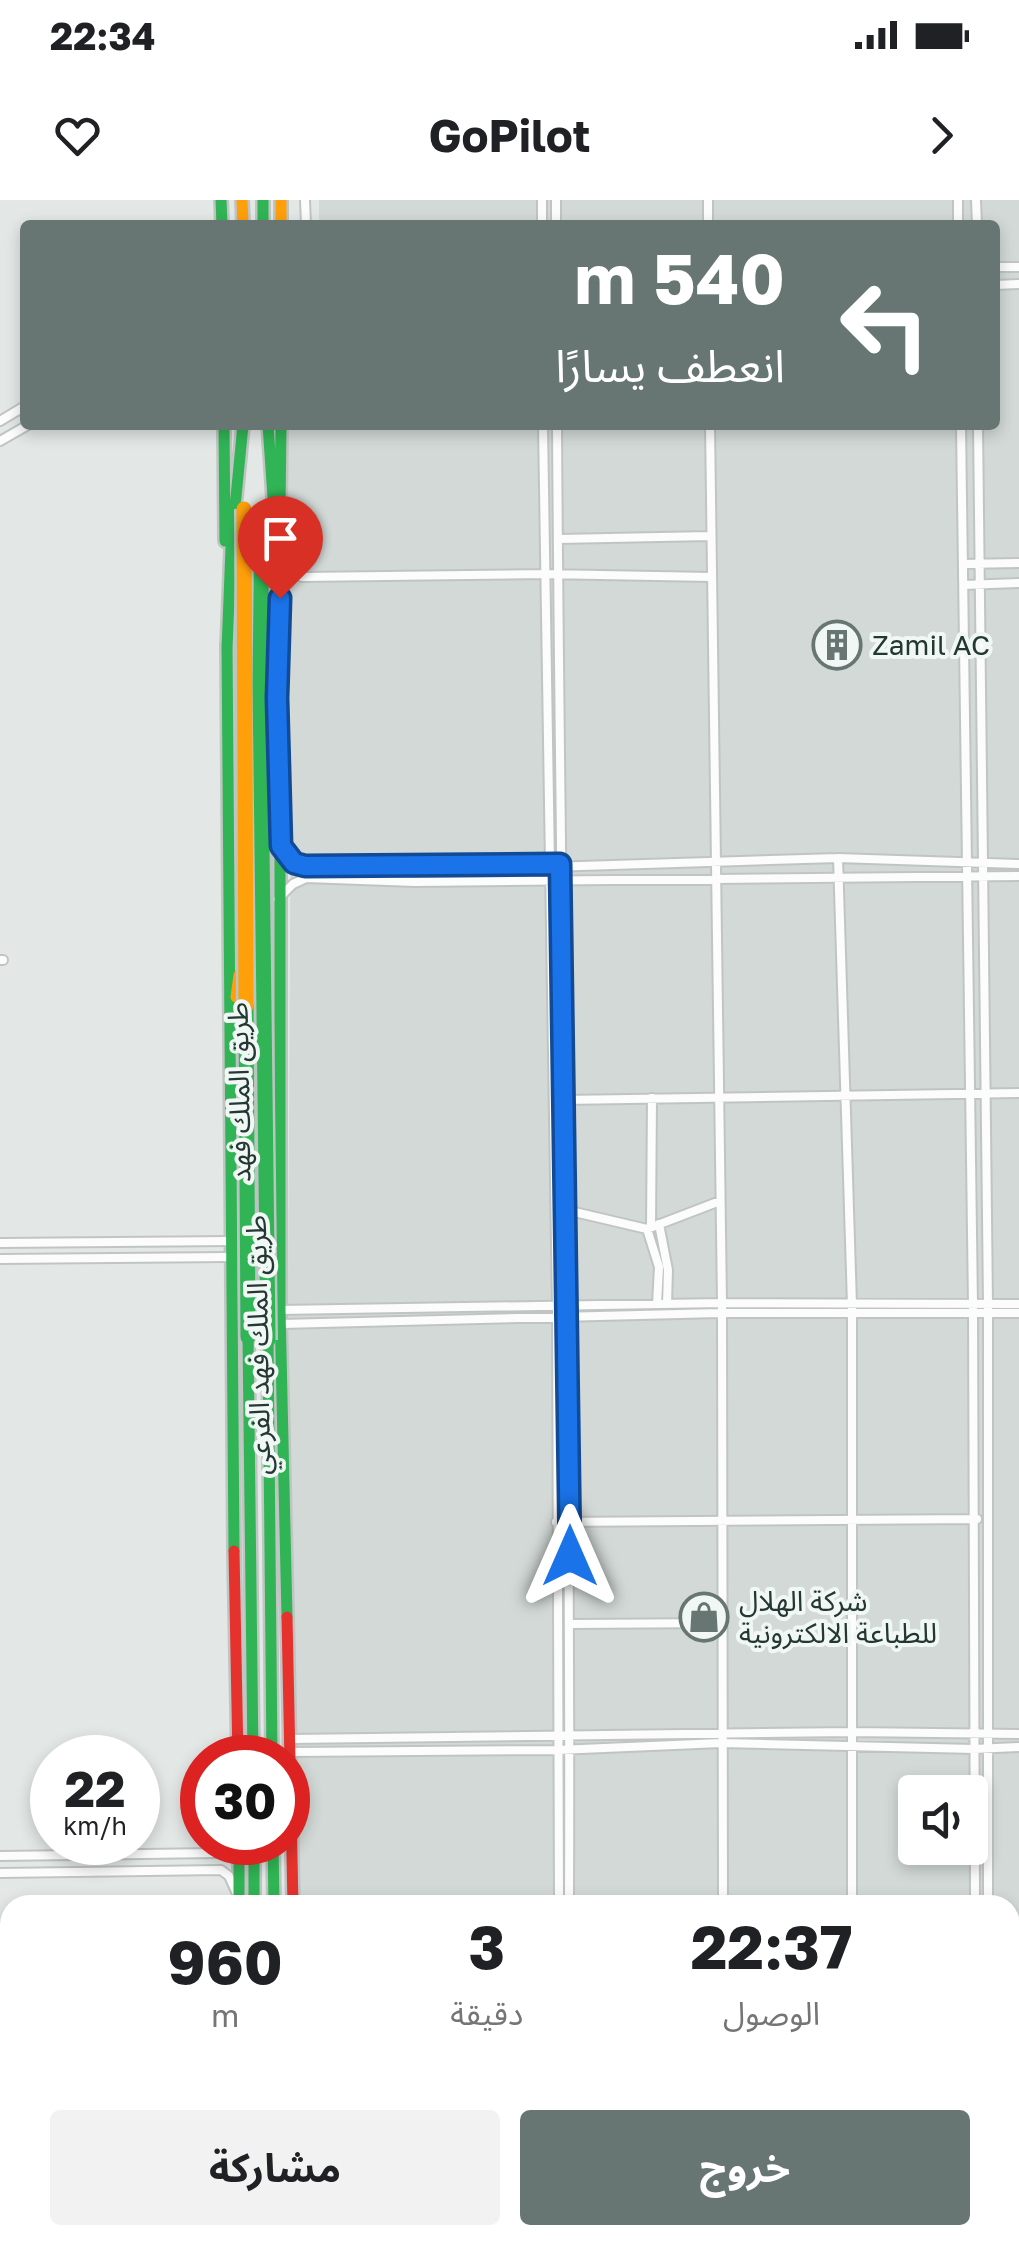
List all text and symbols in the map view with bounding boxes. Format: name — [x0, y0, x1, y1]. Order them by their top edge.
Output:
text: 22:34 — [50, 13, 155, 58]
icon: heart — [50, 108, 105, 163]
text: GoPilot — [428, 108, 591, 162]
icon: forward — [914, 108, 969, 163]
text: 540 m — [574, 235, 785, 319]
icon: left — [820, 260, 950, 390]
text: انعطف يسارًا — [555, 338, 785, 392]
pin — [238, 496, 323, 599]
icon: arrive — [253, 511, 308, 566]
building icon: Zamil AC — [811, 619, 863, 671]
place label: Zamil AC — [872, 628, 990, 661]
street label: طريق الملك فهد — [220, 1002, 259, 1182]
street label: طريق الملك فهد الفرعي — [239, 1215, 282, 1475]
position arrow — [518, 1504, 622, 1608]
place label: شركة الهلال للطباعة الالكترونية — [739, 1584, 937, 1650]
shop icon: شركة الهلال للطباعة الالكترونية — [678, 1591, 730, 1643]
speed limit sign: 30 — [180, 1735, 310, 1865]
text: 22 — [64, 1758, 125, 1818]
map controls — [898, 1775, 988, 1865]
button: sound — [898, 1775, 988, 1865]
text: km/h — [63, 1810, 127, 1841]
text: 3 — [468, 1910, 505, 1982]
text: 22:37 — [691, 1910, 852, 1982]
text: 960 — [168, 1925, 283, 1997]
text: دقيقة — [450, 1994, 523, 2032]
text: الوصول — [723, 1994, 820, 2032]
text: m — [211, 1996, 239, 2034]
button: مشاركة — [50, 2110, 500, 2225]
button: خروج — [520, 2110, 970, 2225]

